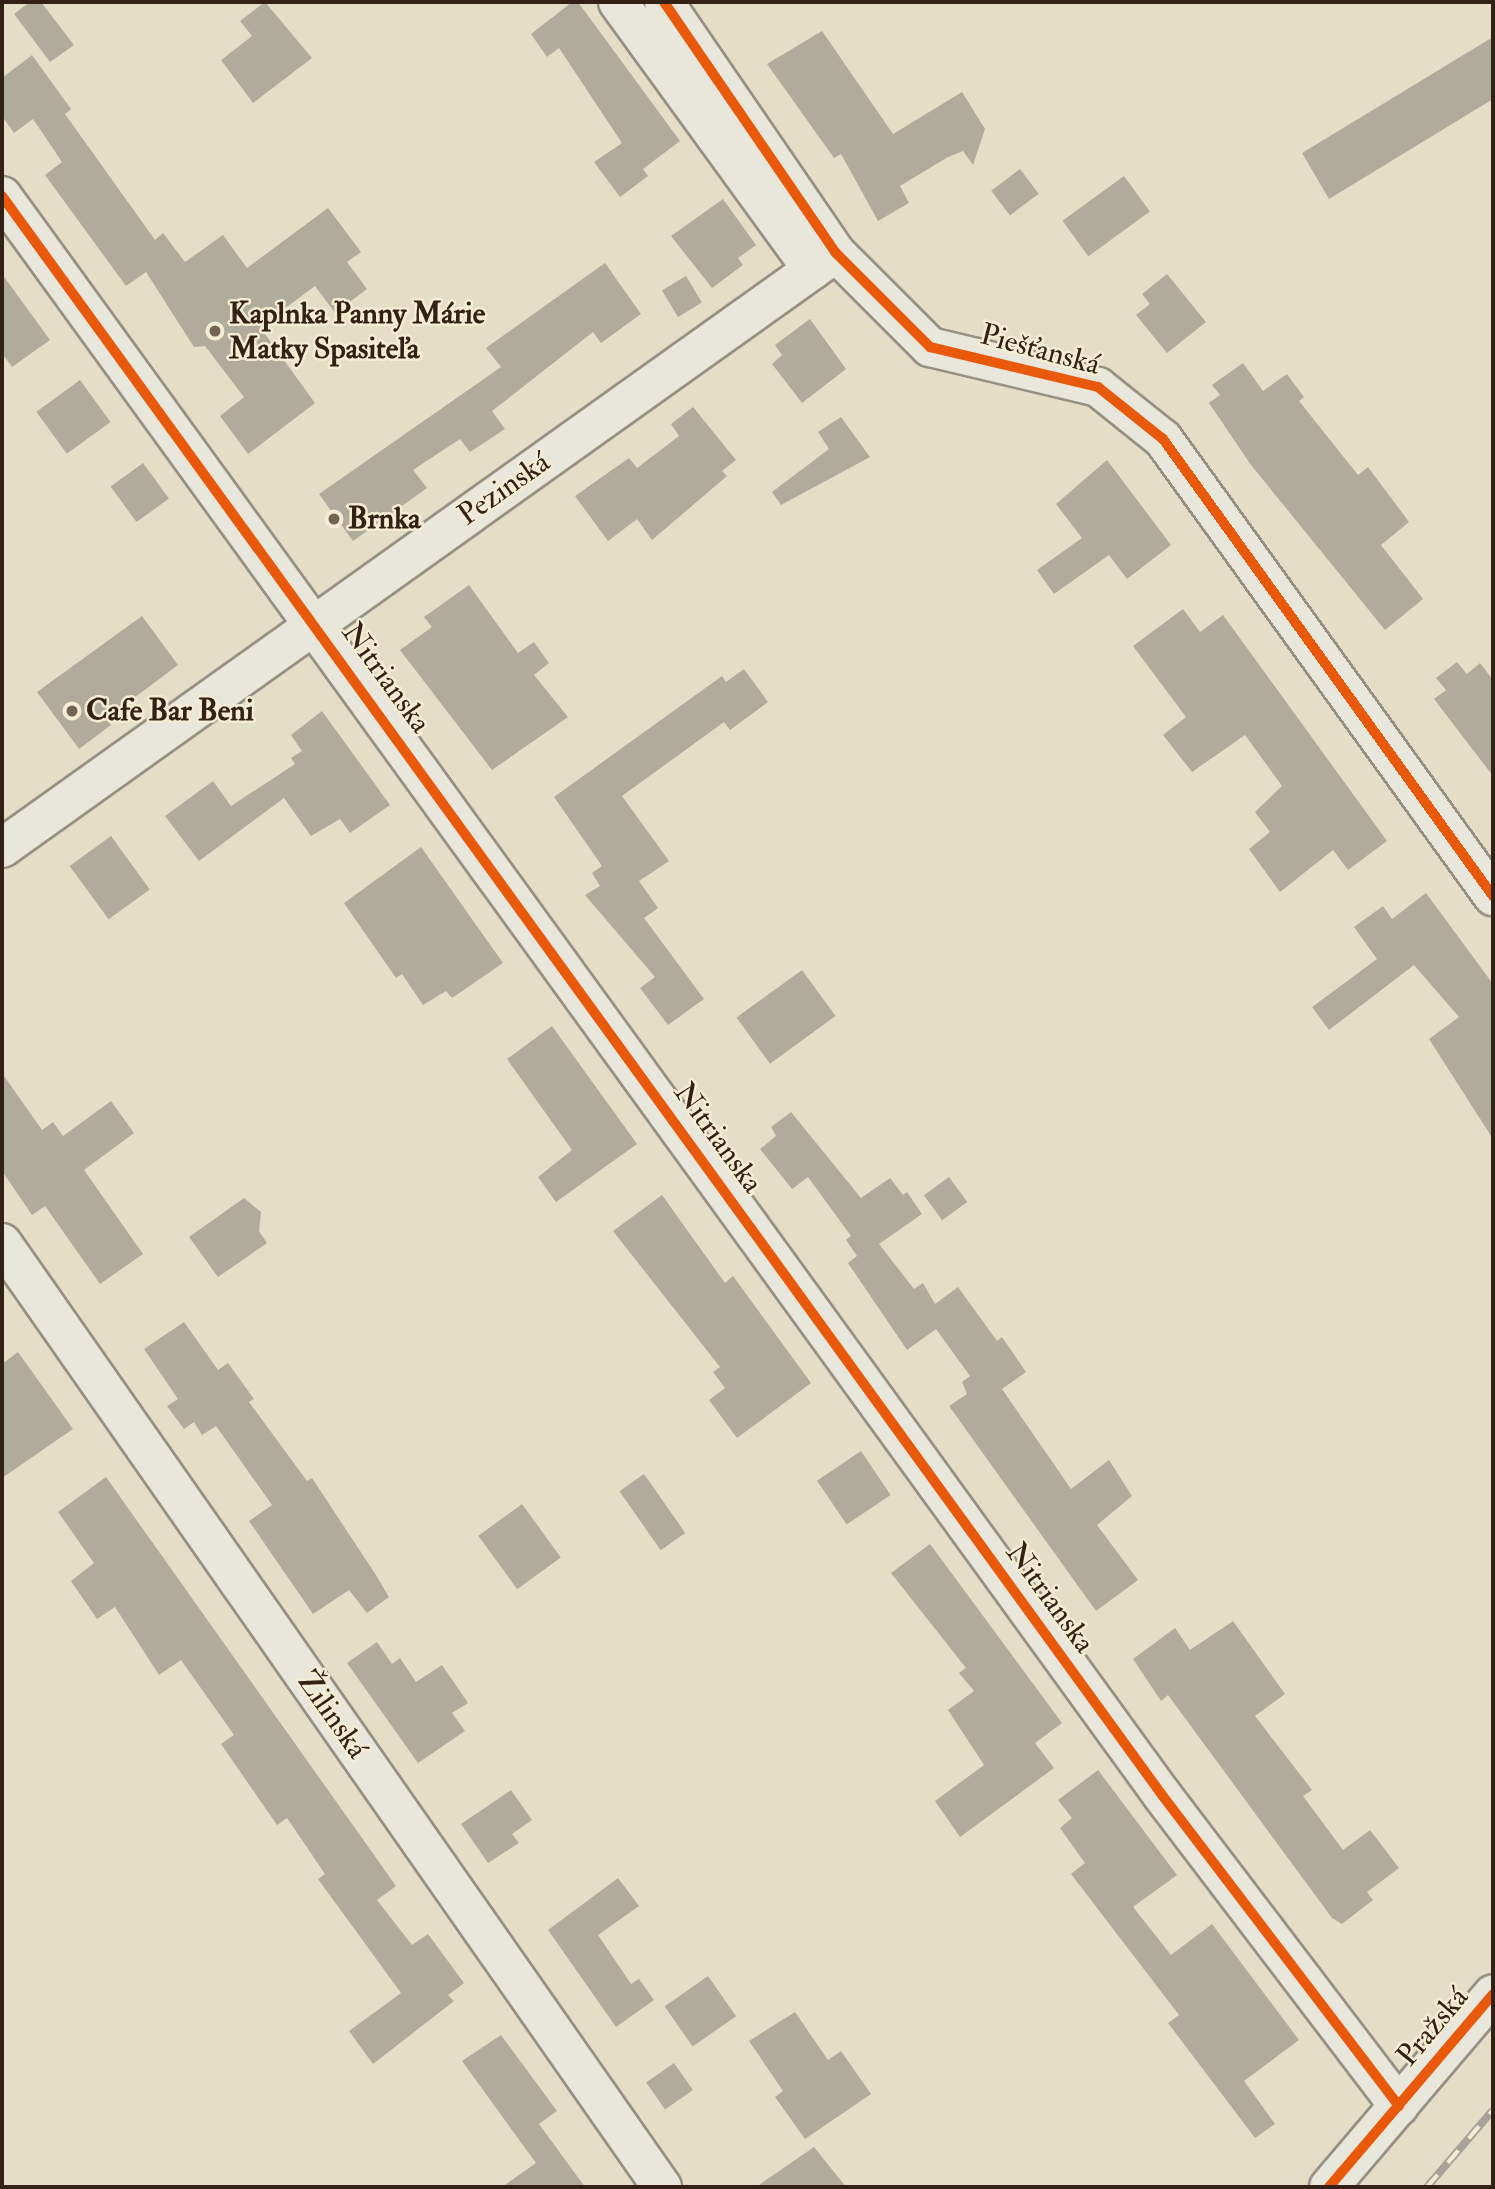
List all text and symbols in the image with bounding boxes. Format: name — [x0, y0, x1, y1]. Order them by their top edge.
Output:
place label: Kaplnka Panny Márie Matky Spasiteľa — [229, 296, 485, 366]
street label: Piešťanská — [976, 317, 1104, 383]
marker: Kaplnka Panny Márie Matky Spasiteľa — [207, 323, 223, 339]
street label: Pezinská — [451, 444, 557, 534]
place label: Brnka — [348, 501, 421, 537]
marker: Brnka — [326, 511, 342, 527]
street label: Nitrianska — [334, 616, 438, 740]
place label: Cafe Bar Beni — [86, 693, 254, 729]
marker: Cafe Bar Beni — [64, 703, 80, 719]
street label: Nitrianska — [666, 1076, 770, 1200]
street label: Nitrianska — [998, 1536, 1102, 1660]
street label: Žilinská — [289, 1664, 375, 1766]
street label: Pražská — [1390, 1980, 1476, 2074]

